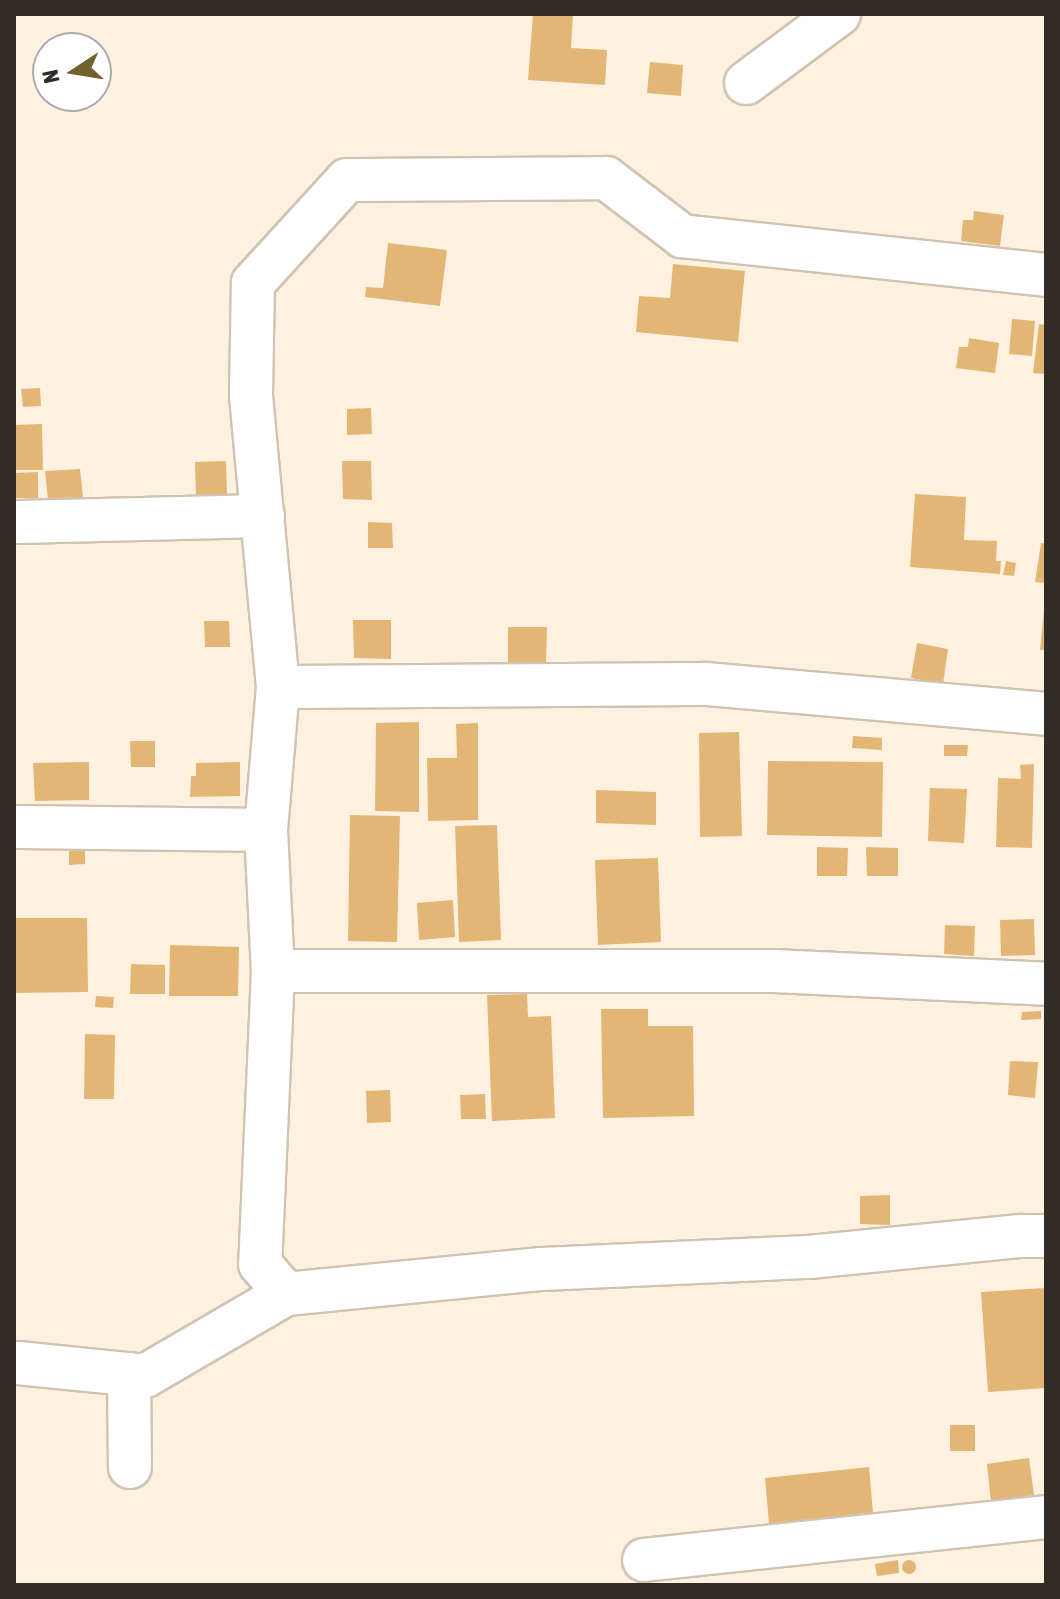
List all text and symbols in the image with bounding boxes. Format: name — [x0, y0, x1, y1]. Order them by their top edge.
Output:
north arrow — [32, 32, 112, 112]
text: N — [36, 68, 65, 86]

